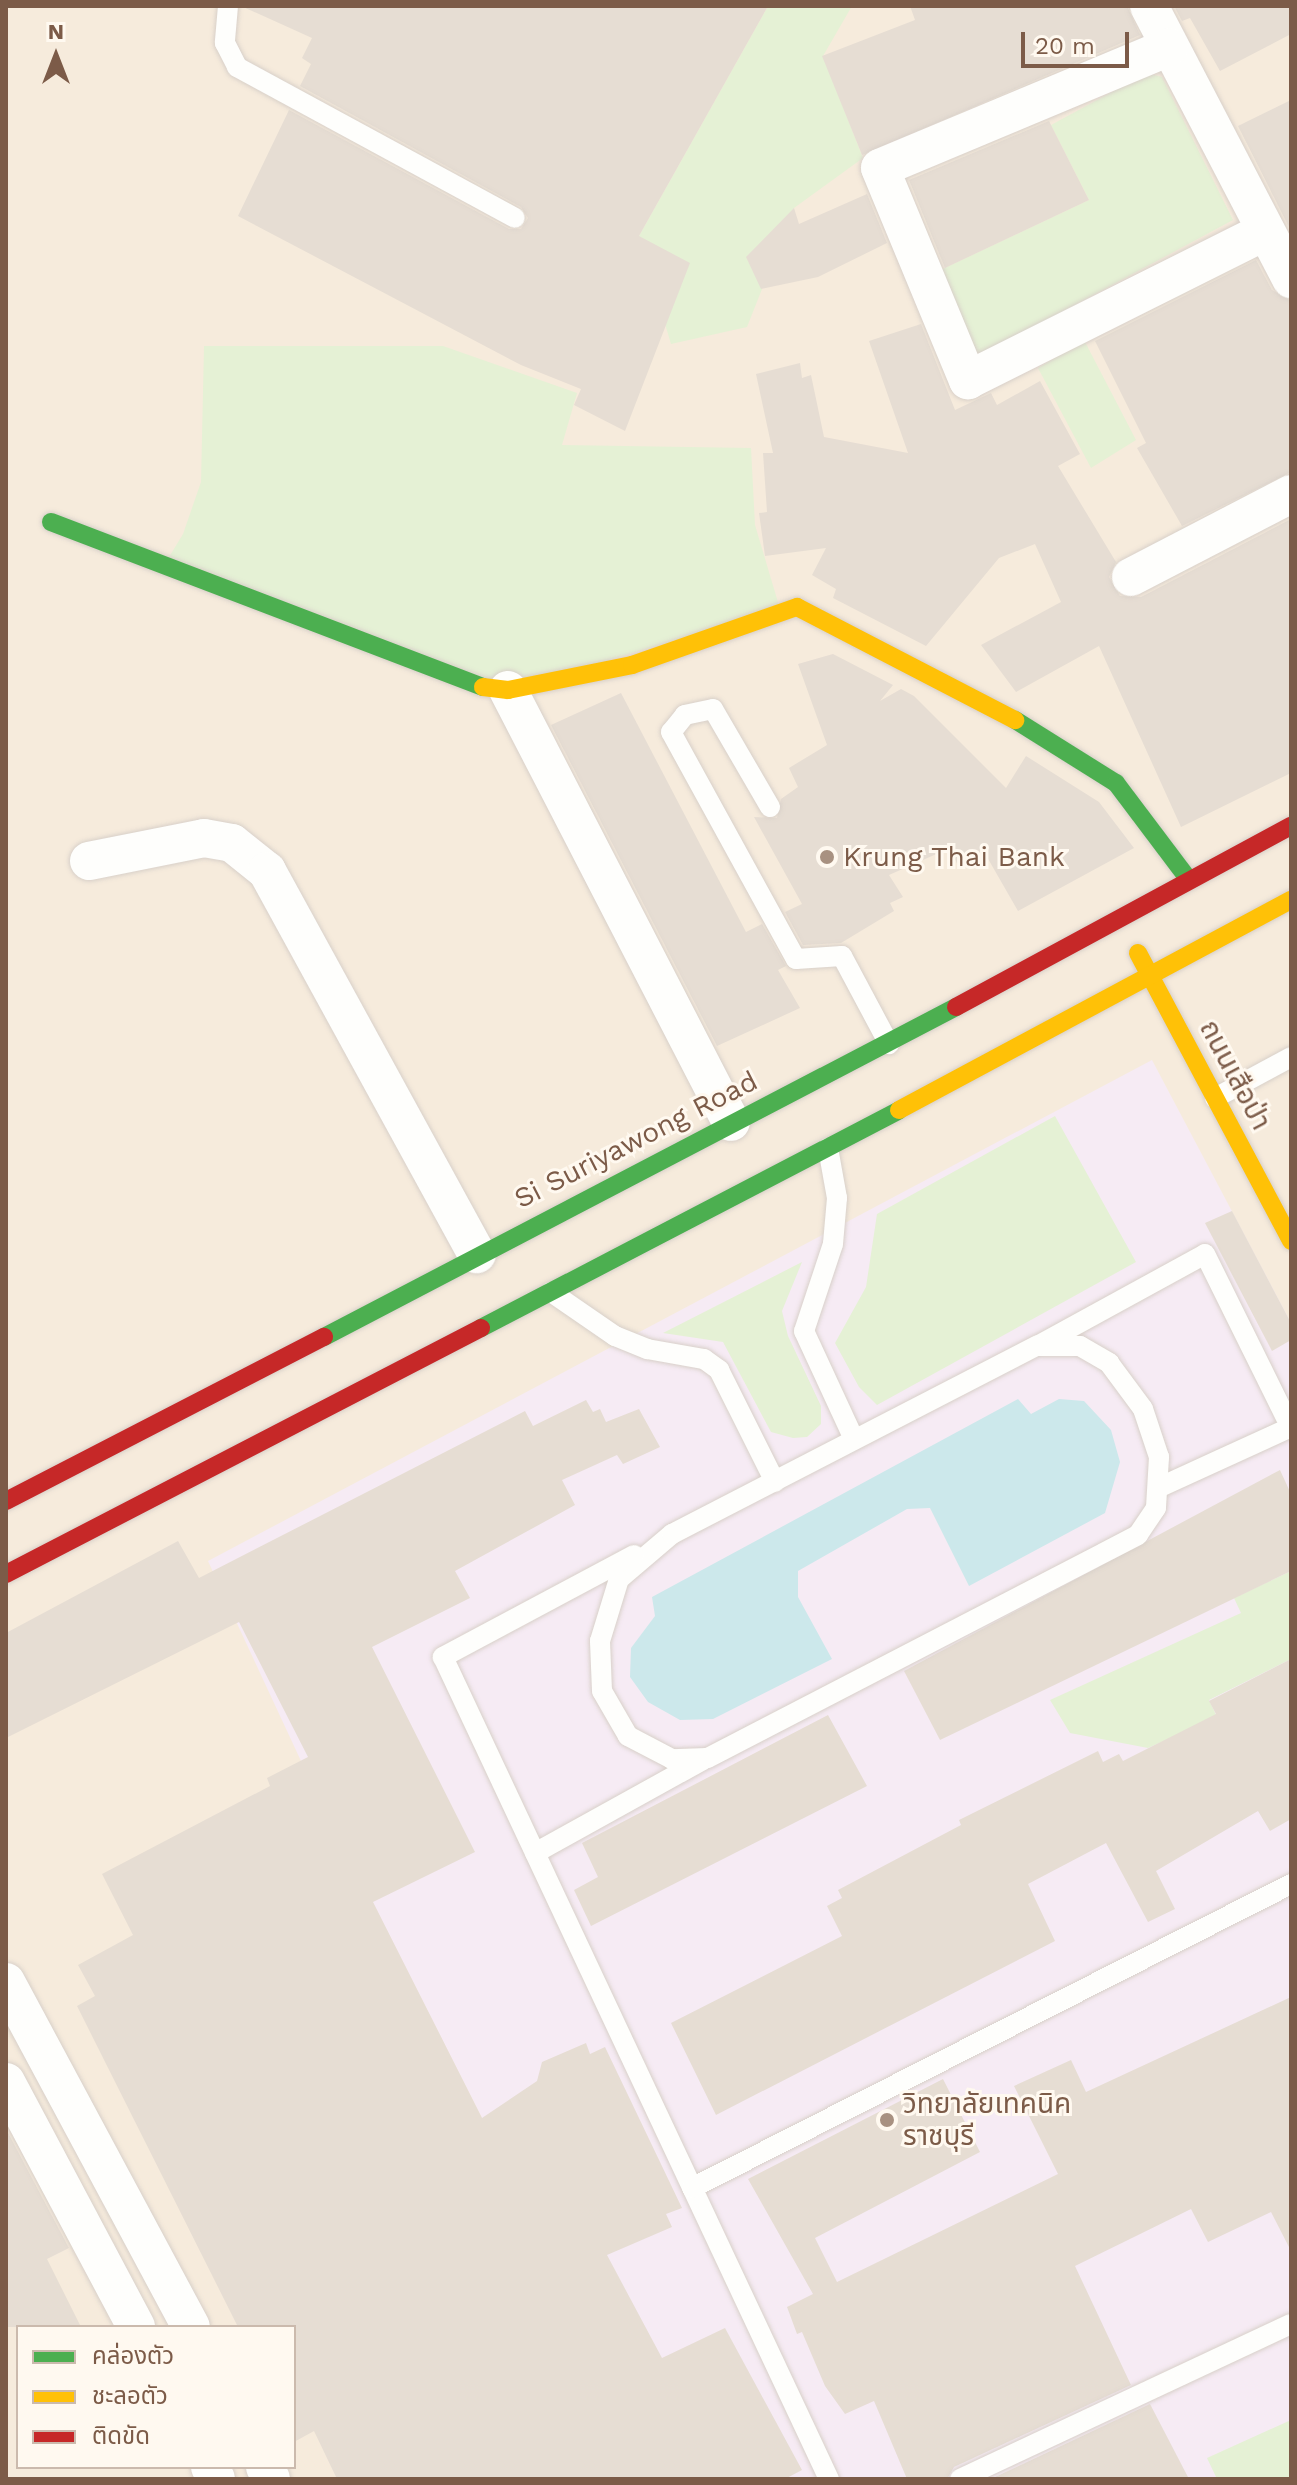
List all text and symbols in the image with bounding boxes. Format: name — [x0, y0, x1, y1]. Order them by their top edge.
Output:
north arrow — [16, 16, 96, 96]
scale bar — [1025, 16, 1133, 66]
text: N — [48, 19, 64, 44]
text: 20 m — [1035, 32, 1095, 60]
place label: Krung Thai Bank — [843, 840, 1066, 874]
marker: Krung Thai Bank — [818, 848, 836, 866]
street label: ถนนเสือป่า — [1192, 1014, 1278, 1136]
street label: Si Suriyawong Road — [509, 1064, 763, 1216]
place label: วิทยาลัยเทคนิค ราชบุรี — [903, 2087, 1071, 2153]
marker: วิทยาลัยเทคนิค ราชบุรี — [878, 2111, 896, 2129]
legend — [16, 2325, 296, 2469]
text: คล่องตัว — [92, 2342, 174, 2370]
text: ชะลอตัว — [92, 2382, 168, 2410]
text: ติดขัด — [92, 2422, 150, 2450]

